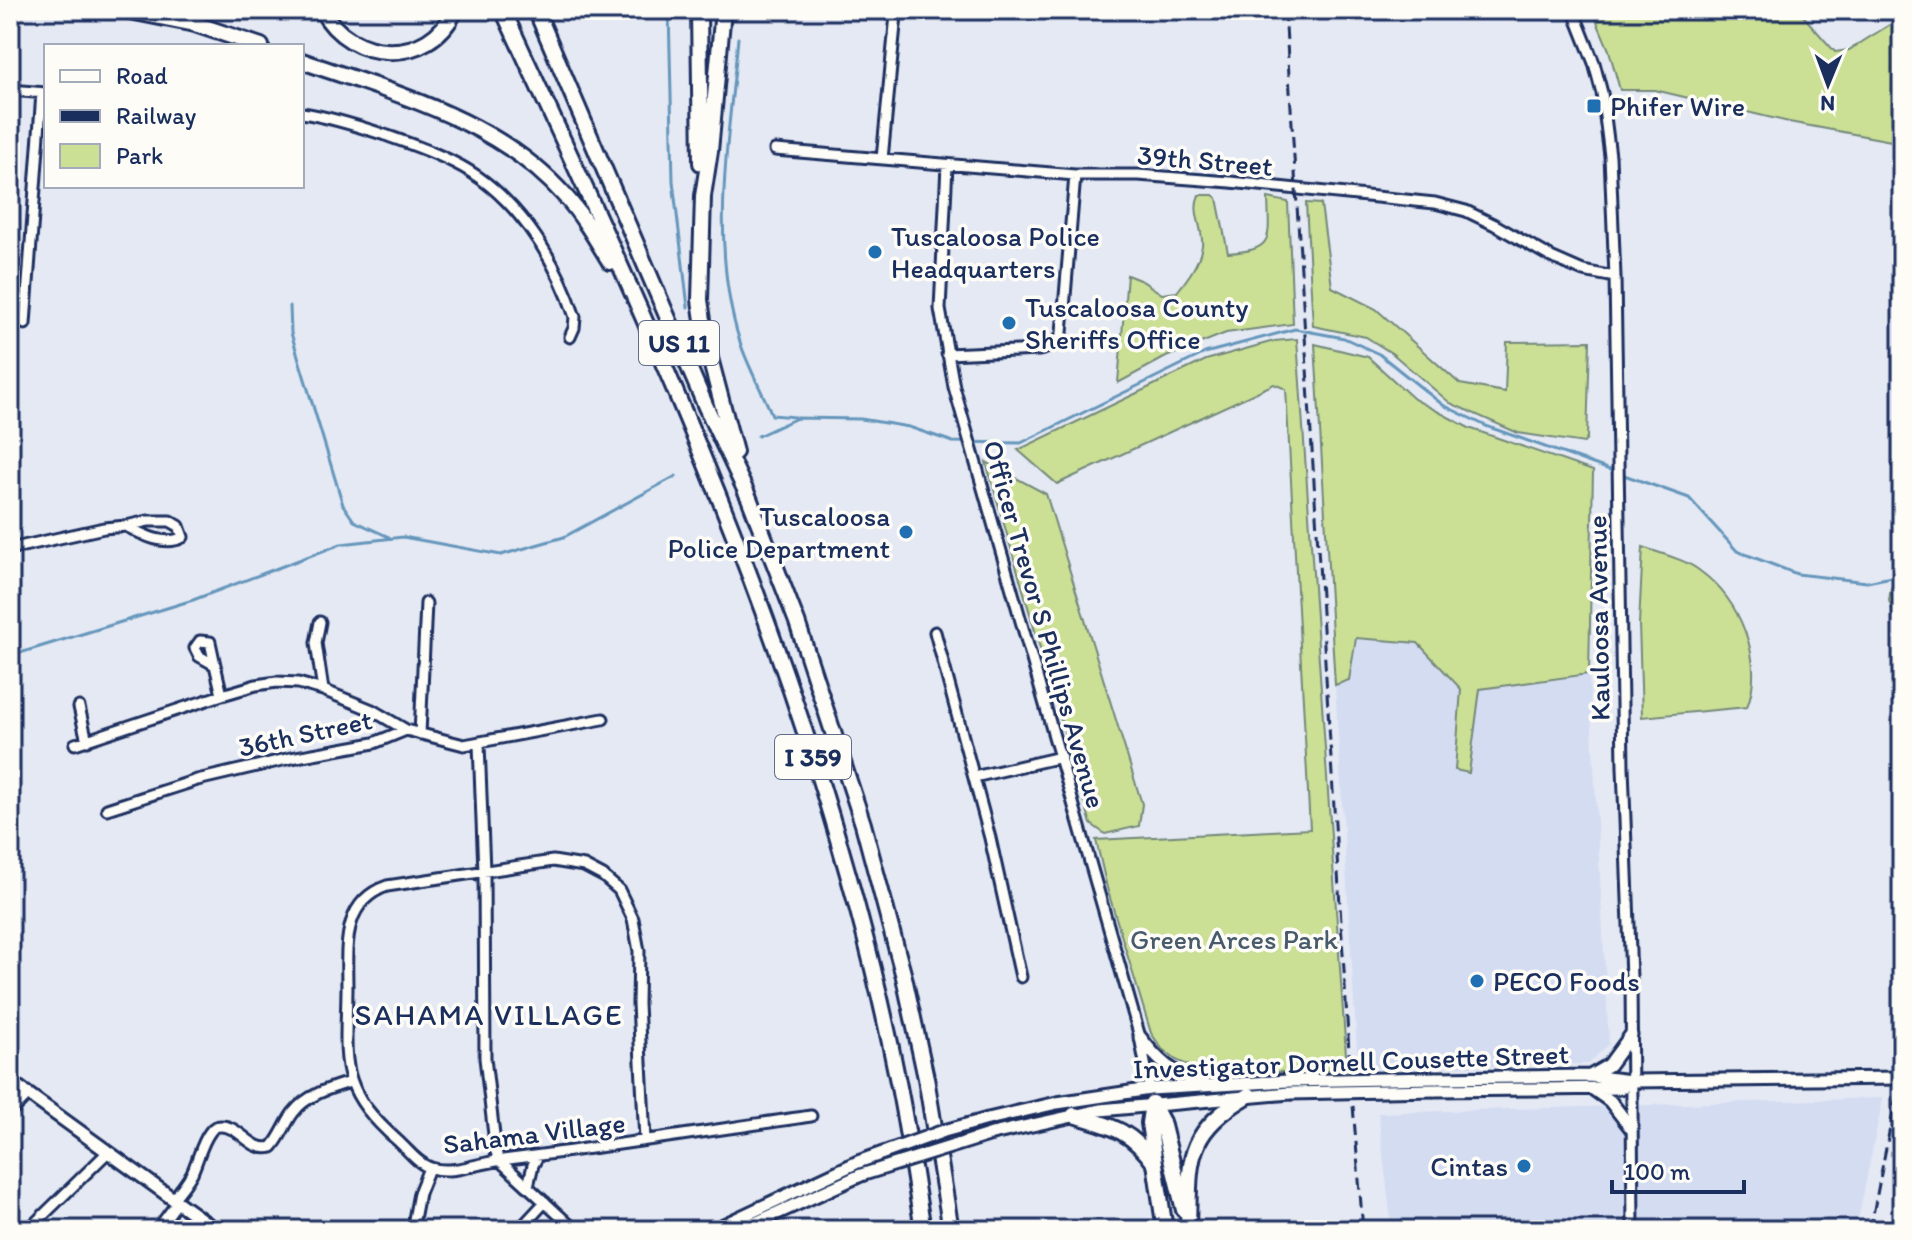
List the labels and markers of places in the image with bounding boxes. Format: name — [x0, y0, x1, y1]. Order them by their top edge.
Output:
place label: Phifer Wire — [1610, 89, 1745, 123]
marker: Phifer Wire — [1585, 97, 1603, 115]
place label: Tuscaloosa Police Headquarters — [891, 219, 1100, 285]
marker: Tuscaloosa Police Headquarters — [866, 243, 884, 261]
place label: Tuscaloosa County Sheriffs Office — [1025, 290, 1248, 356]
marker: Tuscaloosa County Sheriffs Office — [1000, 314, 1018, 332]
place label: Tuscaloosa Police Department — [667, 499, 890, 565]
marker: Tuscaloosa Police Department — [897, 523, 915, 541]
place label: PECO Foods — [1493, 964, 1640, 998]
marker: PECO Foods — [1468, 972, 1486, 990]
place label: Cintas — [1430, 1149, 1508, 1183]
marker: Cintas — [1515, 1157, 1533, 1175]

